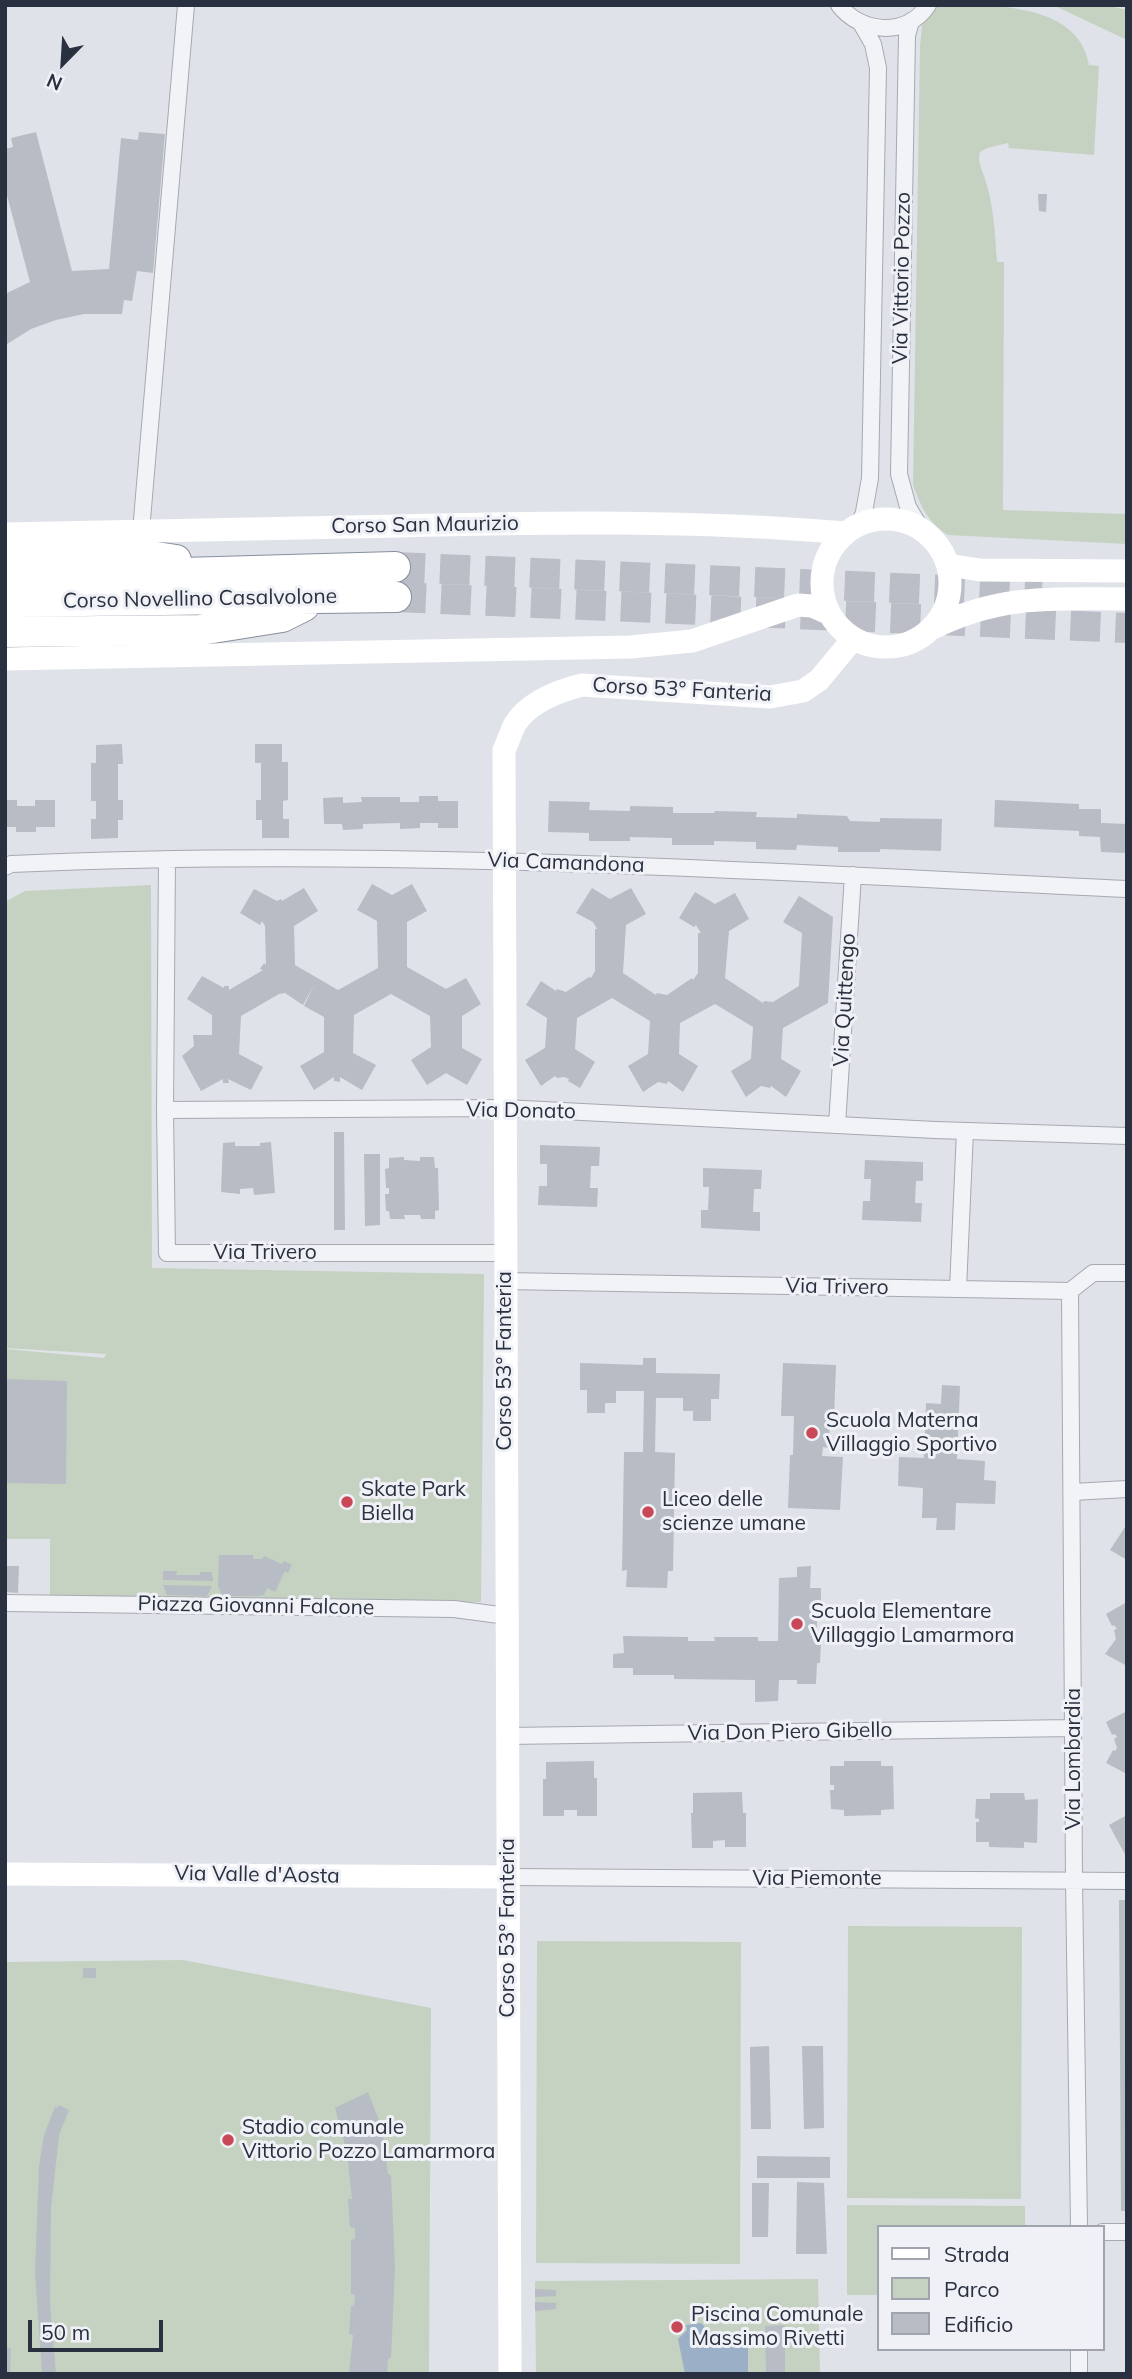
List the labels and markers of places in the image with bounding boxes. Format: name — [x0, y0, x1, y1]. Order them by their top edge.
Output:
place label: Scuola Materna Villaggio Sportivo — [826, 1408, 997, 1458]
marker: Scuola Materna Villaggio Sportivo — [804, 1425, 820, 1441]
place label: Skate Park Biella — [361, 1477, 466, 1527]
place label: Liceo delle scienze umane — [662, 1487, 806, 1537]
marker: Skate Park Biella — [339, 1494, 355, 1510]
marker: Liceo delle scienze umane — [640, 1504, 656, 1520]
place label: Scuola Elementare Villaggio Lamarmora — [811, 1599, 1014, 1649]
marker: Scuola Elementare Villaggio Lamarmora — [789, 1616, 805, 1632]
place label: Stadio comunale Vittorio Pozzo Lamarmora — [242, 2115, 495, 2165]
marker: Stadio comunale Vittorio Pozzo Lamarmora — [220, 2132, 236, 2148]
place label: Piscina Comunale Massimo Rivetti — [691, 2302, 863, 2352]
marker: Piscina Comunale Massimo Rivetti — [669, 2319, 685, 2335]

